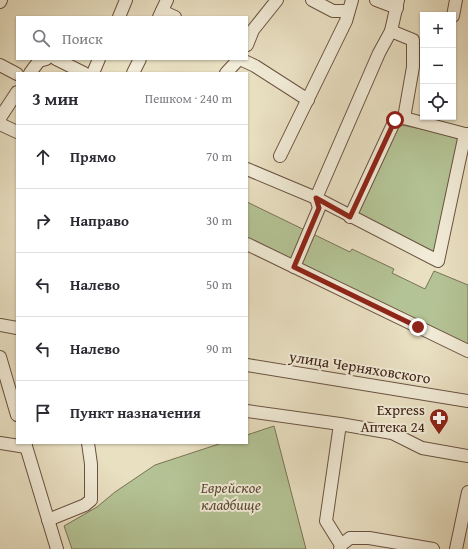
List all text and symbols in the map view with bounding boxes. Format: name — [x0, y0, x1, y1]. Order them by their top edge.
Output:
map controls — [420, 12, 456, 120]
button: + — [420, 12, 456, 48]
search box — [16, 16, 248, 60]
icon: search — [30, 27, 52, 49]
text: Поиск — [62, 28, 103, 49]
button: − — [420, 48, 456, 84]
button: locate — [420, 84, 456, 120]
text: 3 мин — [32, 86, 78, 111]
text: Пешком · 240 m — [145, 89, 232, 108]
route start — [386, 111, 404, 129]
icon: ahead — [32, 146, 54, 168]
text: Прямо — [70, 146, 116, 167]
text: 70 m — [206, 147, 232, 166]
icon: right — [32, 210, 54, 232]
text: Направо — [70, 210, 129, 231]
text: 30 m — [206, 211, 232, 230]
icon: left — [32, 274, 54, 296]
text: Налево — [70, 274, 120, 295]
text: 50 m — [206, 275, 232, 294]
route end — [409, 318, 427, 336]
icon: left — [32, 338, 54, 360]
text: Налево — [70, 338, 120, 359]
text: 90 m — [206, 339, 232, 358]
street label: улица Черняховского — [287, 345, 433, 389]
place label: Express Аптека 24 — [360, 399, 425, 437]
icon: arrive — [32, 402, 54, 424]
text: Пункт назначения — [70, 402, 201, 423]
pharmacy icon: Express Аптека 24 — [428, 407, 450, 435]
park label: Еврейское кладбище — [200, 477, 261, 515]

